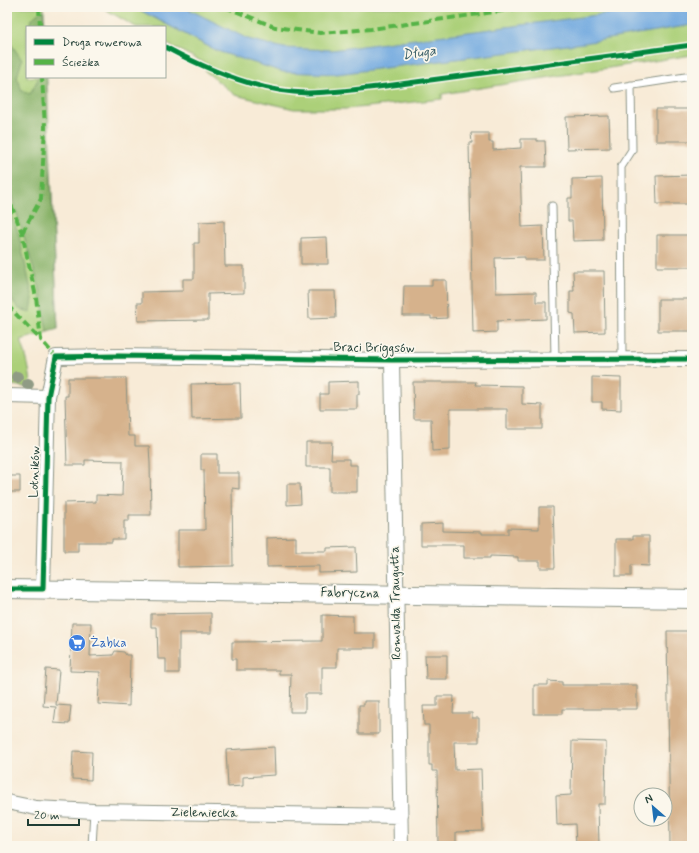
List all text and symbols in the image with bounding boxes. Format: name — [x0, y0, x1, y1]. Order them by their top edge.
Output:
legend — [26, 26, 166, 78]
text: Droga rowerowa — [62, 35, 142, 51]
water label: Długa — [401, 42, 437, 65]
text: Ścieżka — [62, 55, 100, 71]
street label: Braci Briggsów — [333, 339, 415, 358]
street label: Lotników — [26, 446, 44, 498]
street label: Romualda Traugutta — [387, 546, 405, 660]
street label: Fabryczna — [320, 584, 380, 602]
supermarket icon: Żabka — [67, 633, 87, 653]
place label: Żabka — [90, 635, 127, 652]
north arrow — [633, 787, 673, 827]
text: N — [642, 791, 655, 807]
scale bar — [28, 801, 79, 827]
street label: Zieleniecka — [170, 804, 238, 822]
text: 20 m — [34, 808, 60, 824]

